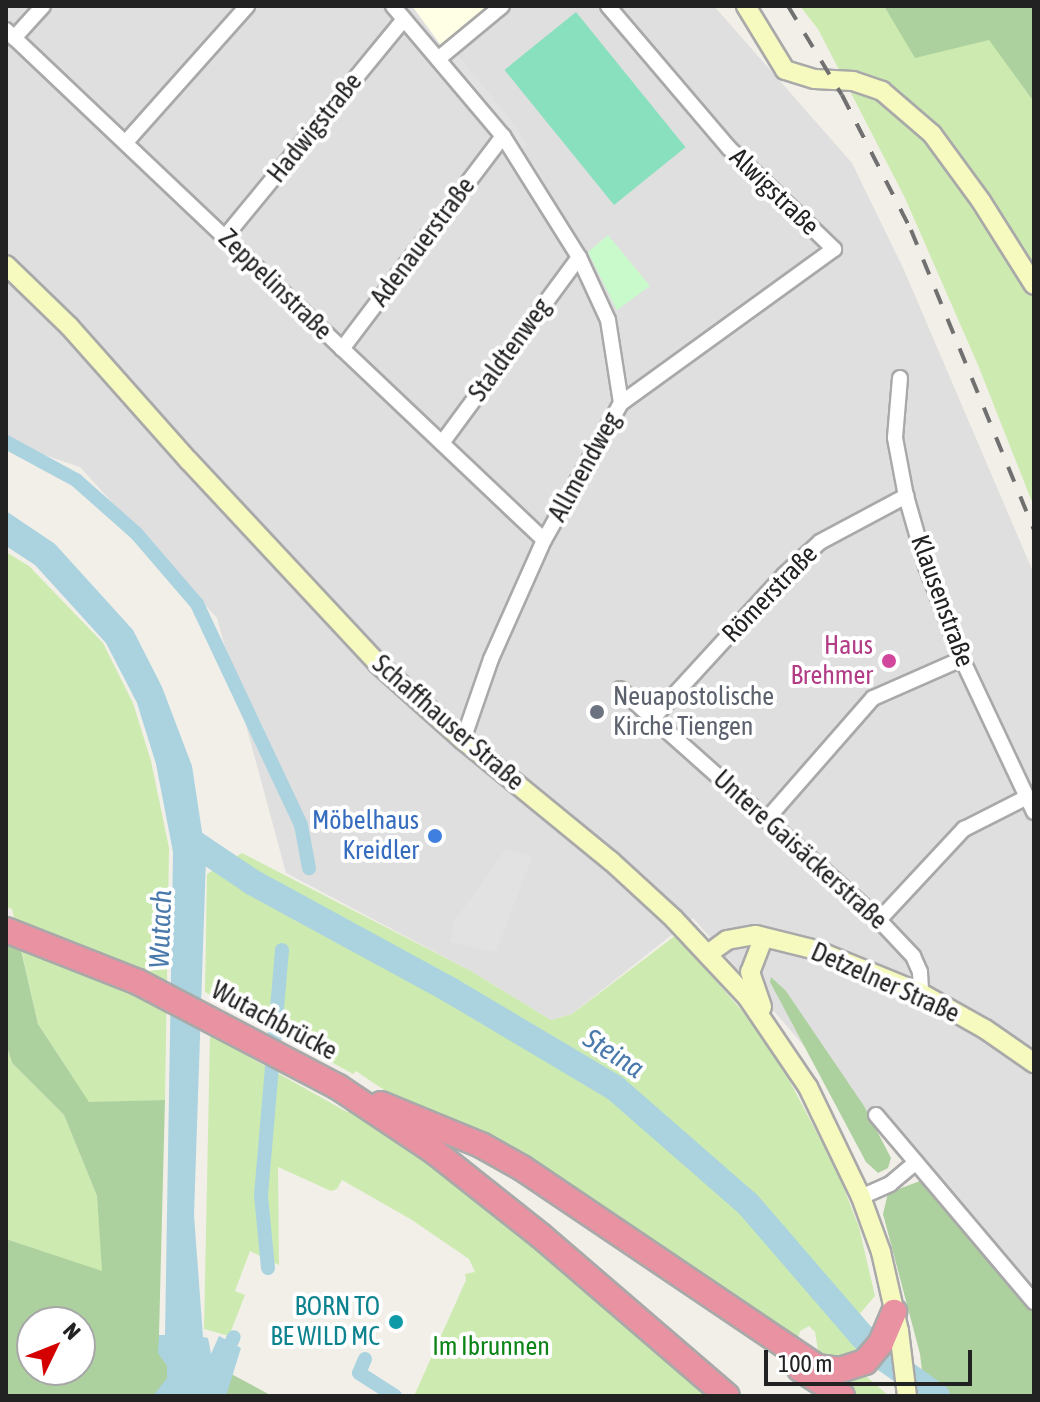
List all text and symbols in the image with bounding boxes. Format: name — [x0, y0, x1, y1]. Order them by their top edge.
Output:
street label: Hadwigstraße — [261, 67, 369, 189]
street label: Alwigstraße — [723, 142, 825, 242]
street label: Adenauerstraße — [364, 171, 482, 313]
street label: Zeppelinstraße — [212, 223, 338, 347]
street label: Staldtenweg — [462, 293, 558, 407]
street label: Allmendweg — [542, 407, 628, 527]
street label: Klausenstraße — [904, 531, 980, 671]
street label: Römerstraße — [716, 539, 824, 649]
place label: Haus Brehmer — [790, 630, 873, 692]
street label: Schaffhauser Straße — [366, 649, 530, 797]
marker: Haus Brehmer — [880, 652, 898, 670]
place label: Neuapostolische Kirche Tiengen — [613, 681, 774, 742]
marker: Neuapostolische Kirche Tiengen — [588, 703, 606, 721]
street label: Untere Gaisäckerstraße — [707, 764, 893, 936]
place label: Möbelhaus Kreidler — [312, 805, 419, 866]
marker: Möbelhaus Kreidler — [426, 827, 444, 845]
water label: Wutach — [142, 889, 178, 969]
street label: Detzelner Straße — [806, 936, 964, 1030]
street label: Wutachbrücke — [206, 975, 342, 1067]
water label: Steina — [577, 1021, 651, 1085]
place label: BORN TO BE WILD MC — [270, 1291, 380, 1352]
north arrow — [16, 1306, 96, 1386]
marker: BORN TO BE WILD MC — [387, 1313, 405, 1331]
text: N — [58, 1317, 86, 1345]
park label: Im Ibrunnen — [432, 1331, 550, 1363]
scale bar — [768, 1334, 976, 1384]
text: 100 m — [778, 1350, 832, 1377]

